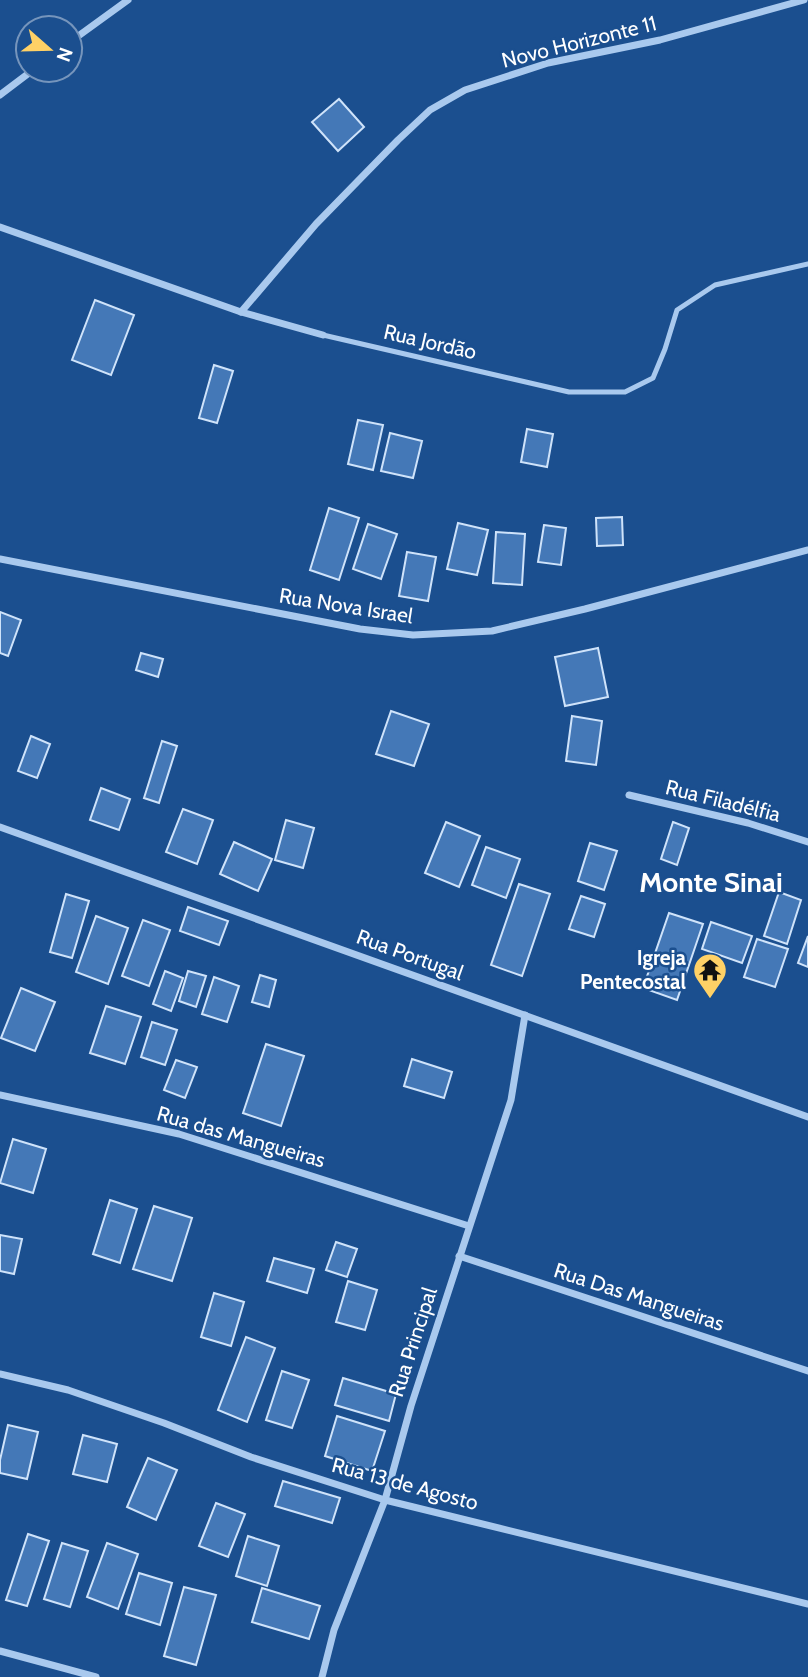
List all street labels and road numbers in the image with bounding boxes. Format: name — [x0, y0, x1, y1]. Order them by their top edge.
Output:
street label: Novo Horizonte 11 — [499, 10, 659, 73]
street label: Rua Jordão — [381, 319, 479, 364]
street label: Rua Nova Israel — [277, 583, 415, 628]
street label: Rua Filadélfia — [663, 774, 783, 827]
street label: Rua Portugal — [353, 924, 467, 985]
street label: Rua das Mangueiras — [154, 1101, 329, 1173]
street label: Rua Das Mangueiras — [551, 1257, 728, 1336]
street label: Rua Principal — [383, 1284, 442, 1400]
street label: Rua 13 de Agosto — [329, 1452, 481, 1515]

